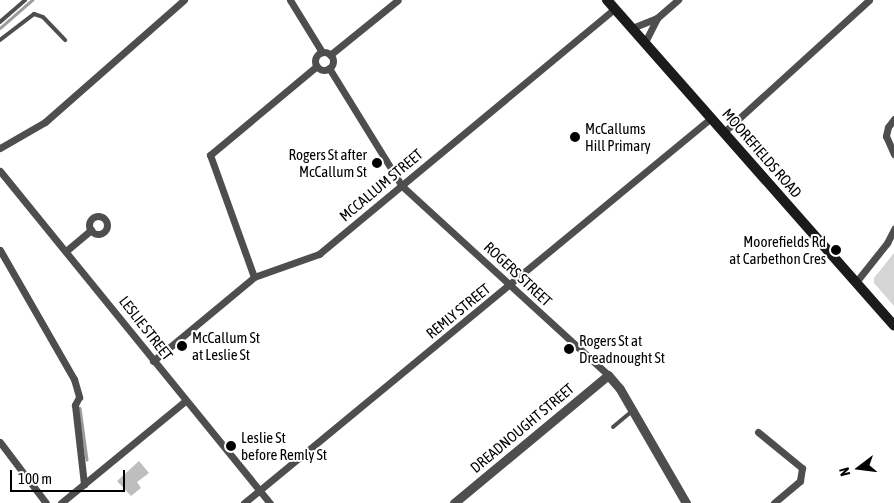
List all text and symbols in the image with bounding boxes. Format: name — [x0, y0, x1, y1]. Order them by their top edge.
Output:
street label: MOOREFIELDS ROAD — [718, 105, 806, 201]
place label: McCallums Hill Primary — [585, 119, 651, 154]
marker: McCallums Hill Primary — [569, 131, 581, 143]
place label: Rogers St after McCallum St — [289, 145, 367, 180]
street label: MCCALLUM STREET — [336, 145, 426, 225]
marker: Rogers St after McCallum St — [371, 157, 383, 169]
place label: Moorefields Rd at Carbethon Cres — [729, 232, 826, 267]
street label: ROGERS STREET — [480, 238, 556, 310]
marker: Moorefields Rd at Carbethon Cres — [830, 244, 842, 256]
street label: REMLY STREET — [422, 280, 494, 342]
street label: LESLIE STREET — [115, 292, 177, 364]
place label: McCallum St at Leslie St — [192, 328, 260, 363]
place label: Rogers St at Dreadnought St — [579, 331, 665, 366]
marker: McCallum St at Leslie St — [176, 340, 188, 352]
marker: Rogers St at Dreadnought St — [563, 343, 575, 355]
street label: DREADNOUGHT STREET — [467, 379, 577, 477]
place label: Leslie St before Remly St — [241, 428, 327, 463]
marker: Leslie St before Remly St — [225, 440, 237, 452]
north arrow — [834, 443, 884, 493]
scale bar — [12, 460, 128, 492]
text: N — [836, 466, 853, 478]
text: 100 m — [18, 470, 52, 487]

